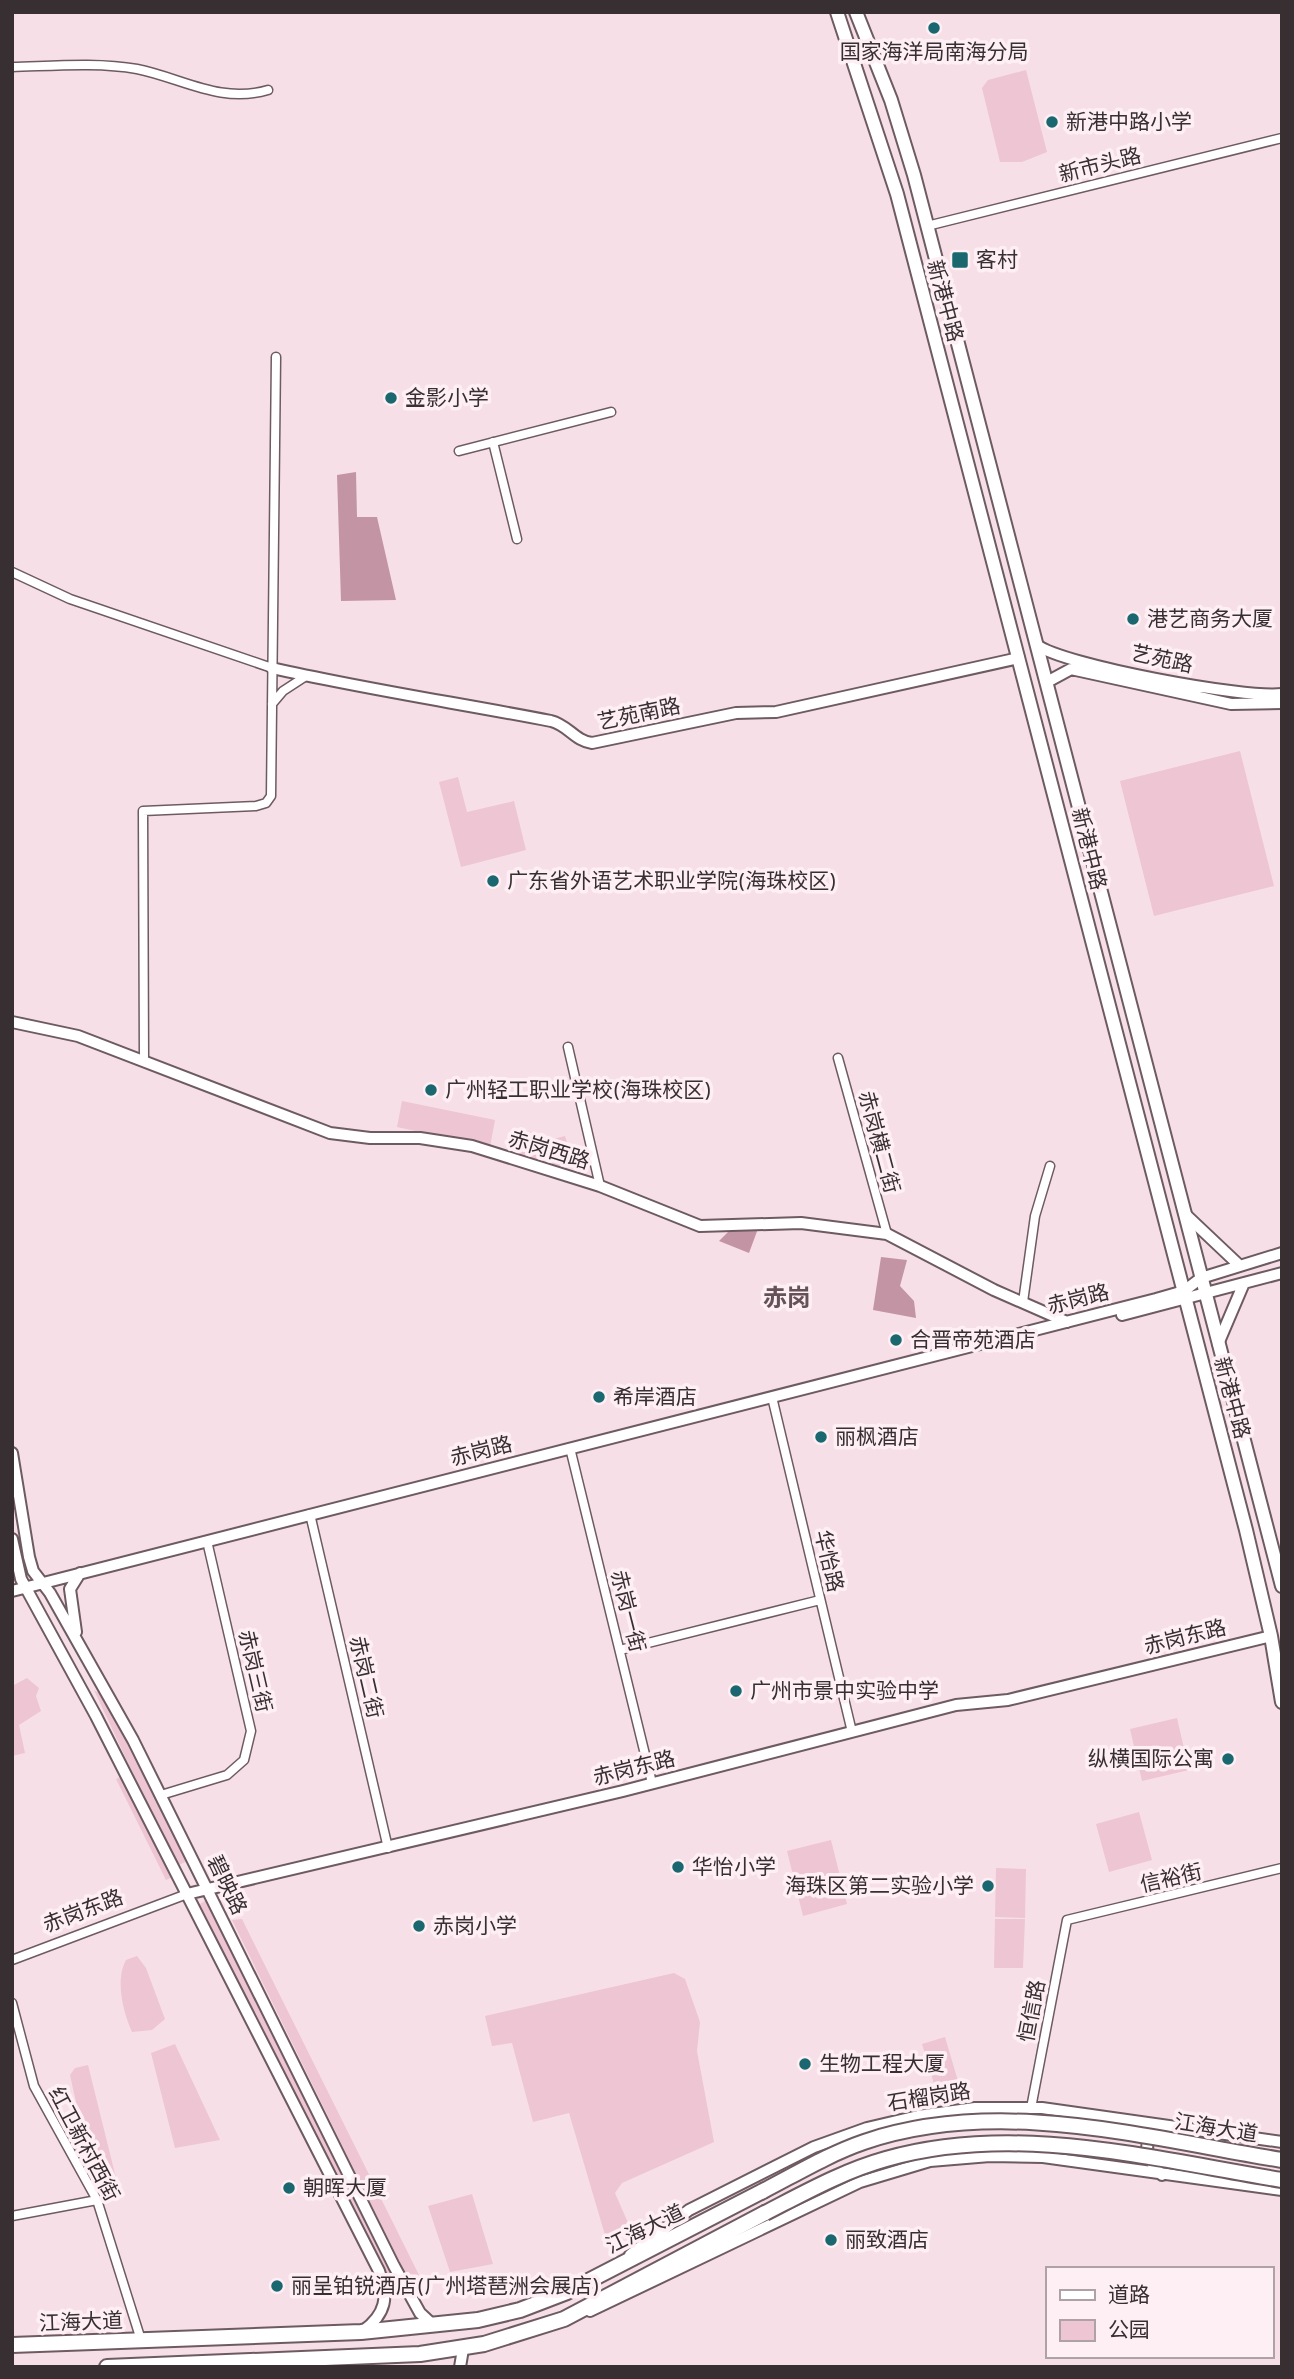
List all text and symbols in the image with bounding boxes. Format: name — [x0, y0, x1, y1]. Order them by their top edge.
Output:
marker: 国家海洋局南海分局 — [926, 20, 942, 36]
place label: 国家海洋局南海分局 — [840, 40, 1029, 67]
place label: 新港中路小学 — [1066, 110, 1192, 137]
marker: 新港中路小学 — [1044, 114, 1060, 130]
street label: 新市头路 — [1056, 143, 1144, 190]
place label: 客村 — [976, 248, 1018, 275]
marker: 客村 — [950, 250, 970, 270]
street label: 新港中路 — [920, 257, 967, 345]
place label: 金影小学 — [405, 386, 489, 413]
marker: 金影小学 — [383, 390, 399, 406]
place label: 港艺商务大厦 — [1147, 607, 1273, 634]
marker: 港艺商务大厦 — [1125, 611, 1141, 627]
street label: 艺苑路 — [1128, 641, 1195, 680]
street label: 艺苑南路 — [595, 694, 683, 737]
street label: 新港中路 — [1064, 805, 1111, 893]
place label: 广东省外语艺术职业学院(海珠校区) — [507, 869, 836, 896]
marker: 广东省外语艺术职业学院(海珠校区) — [485, 873, 501, 889]
place label: 广州轻工职业学校(海珠校区) — [445, 1078, 711, 1105]
marker: 广州轻工职业学校(海珠校区) — [423, 1082, 439, 1098]
street label: 赤岗横二街 — [851, 1088, 904, 1197]
street label: 赤岗西路 — [504, 1126, 593, 1177]
street label: 赤岗路 — [1045, 1280, 1112, 1321]
district label: 赤岗 — [763, 1285, 811, 1315]
place label: 合晋帝苑酒店 — [910, 1328, 1036, 1355]
marker: 合晋帝苑酒店 — [888, 1332, 904, 1348]
street label: 新港中路 — [1207, 1354, 1254, 1442]
place label: 希岸酒店 — [613, 1385, 697, 1412]
marker: 希岸酒店 — [591, 1389, 607, 1405]
place label: 丽枫酒店 — [835, 1425, 919, 1452]
marker: 丽枫酒店 — [813, 1429, 829, 1445]
street label: 赤岗路 — [448, 1432, 515, 1473]
street label: 华怡路 — [807, 1528, 848, 1595]
street label: 赤岗一街 — [603, 1567, 650, 1655]
street label: 赤岗东路 — [1141, 1615, 1229, 1662]
street label: 赤岗三街 — [231, 1627, 276, 1715]
street label: 赤岗二街 — [342, 1633, 387, 1721]
place label: 广州市景中实验中学 — [750, 1679, 939, 1706]
marker: 广州市景中实验中学 — [728, 1683, 744, 1699]
street label: 赤岗东路 — [590, 1746, 678, 1793]
place label: 纵横国际公寓 — [1088, 1747, 1214, 1774]
marker: 纵横国际公寓 — [1220, 1751, 1236, 1767]
street label: 碧映路 — [200, 1851, 252, 1920]
place label: 华怡小学 — [692, 1855, 776, 1882]
marker: 华怡小学 — [670, 1859, 686, 1875]
street label: 信裕街 — [1138, 1859, 1205, 1900]
place label: 海珠区第二实验小学 — [785, 1874, 974, 1901]
marker: 海珠区第二实验小学 — [980, 1878, 996, 1894]
street label: 赤岗东路 — [39, 1885, 128, 1940]
place label: 赤岗小学 — [433, 1914, 517, 1941]
marker: 赤岗小学 — [411, 1918, 427, 1934]
street label: 恒信路 — [1014, 1978, 1053, 2045]
place label: 生物工程大厦 — [819, 2052, 945, 2079]
marker: 生物工程大厦 — [797, 2056, 813, 2072]
street label: 石榴岗路 — [886, 2079, 973, 2118]
street label: 红卫新村西街 — [41, 2083, 124, 2207]
street label: 江海大道 — [1172, 2110, 1259, 2149]
place label: 朝晖大厦 — [303, 2176, 387, 2203]
marker: 朝晖大厦 — [281, 2180, 297, 2196]
street label: 江海大道 — [602, 2200, 689, 2261]
place label: 丽致酒店 — [845, 2228, 929, 2255]
marker: 丽致酒店 — [823, 2232, 839, 2248]
legend — [1046, 2267, 1273, 2358]
place label: 丽呈铂锐酒店(广州塔琶洲会展店) — [291, 2274, 599, 2301]
marker: 丽呈铂锐酒店(广州塔琶洲会展店) — [269, 2278, 285, 2294]
text: 道路 — [1108, 2283, 1150, 2310]
street label: 江海大道 — [39, 2309, 123, 2338]
text: 公园 — [1108, 2318, 1150, 2345]

